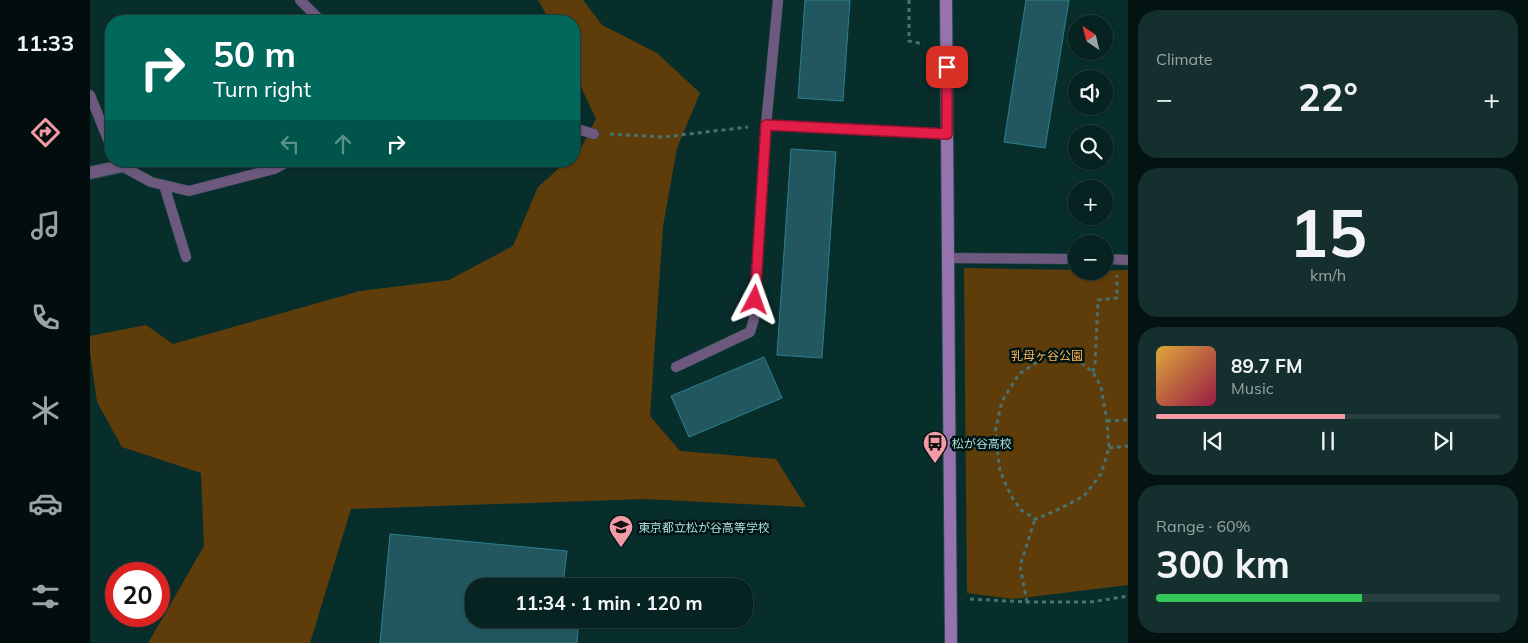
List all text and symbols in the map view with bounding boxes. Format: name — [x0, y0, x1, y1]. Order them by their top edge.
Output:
north arrow — [1068, 15, 1112, 60]
map controls — [1068, 15, 1113, 280]
text: 11:33 — [16, 29, 74, 57]
text: 50 m — [213, 32, 296, 76]
icon: right — [130, 35, 195, 100]
pin — [926, 46, 968, 88]
text: Climate — [1156, 49, 1212, 69]
icon: arrive — [933, 53, 961, 81]
button: sound — [1068, 70, 1113, 115]
text: 22° — [1298, 73, 1358, 121]
text: Turn right — [213, 75, 311, 103]
text: − — [1156, 81, 1173, 116]
text: + — [1483, 81, 1500, 116]
icon: directions — [28, 115, 63, 150]
button: search — [1068, 125, 1113, 170]
icon: left — [276, 130, 304, 158]
icon: ahead — [329, 130, 357, 158]
icon: right — [382, 130, 410, 158]
button: + — [1068, 180, 1113, 225]
text: 15 — [1289, 192, 1367, 273]
icon: music — [28, 208, 63, 243]
button: − — [1068, 235, 1113, 280]
text: km/h — [1310, 265, 1346, 285]
position arrow — [728, 273, 780, 325]
icon: phone — [28, 300, 63, 335]
park label: 乳母ヶ谷公園 — [1011, 348, 1083, 363]
text: 89.7 FM — [1231, 354, 1303, 378]
text: Music — [1231, 378, 1274, 398]
icon: climate — [28, 393, 63, 428]
icon: previous — [1199, 427, 1227, 455]
icon: pause — [1314, 427, 1342, 455]
icon: next — [1429, 427, 1457, 455]
bus stop icon: 松が谷高校 — [922, 430, 948, 464]
place label: 松が谷高校 — [952, 436, 1012, 451]
icon: car — [28, 486, 63, 521]
school or university icon: 東京都立松が谷高等学校 — [608, 514, 634, 548]
text: Range · 60% — [1156, 516, 1251, 536]
place label: 東京都立松が谷高等学校 — [638, 520, 770, 535]
text: 300 km — [1156, 540, 1290, 588]
speed limit sign: 20 — [105, 562, 170, 627]
icon: filters — [28, 579, 63, 614]
text: 11:34 · 1 min · 120 m — [515, 591, 703, 615]

